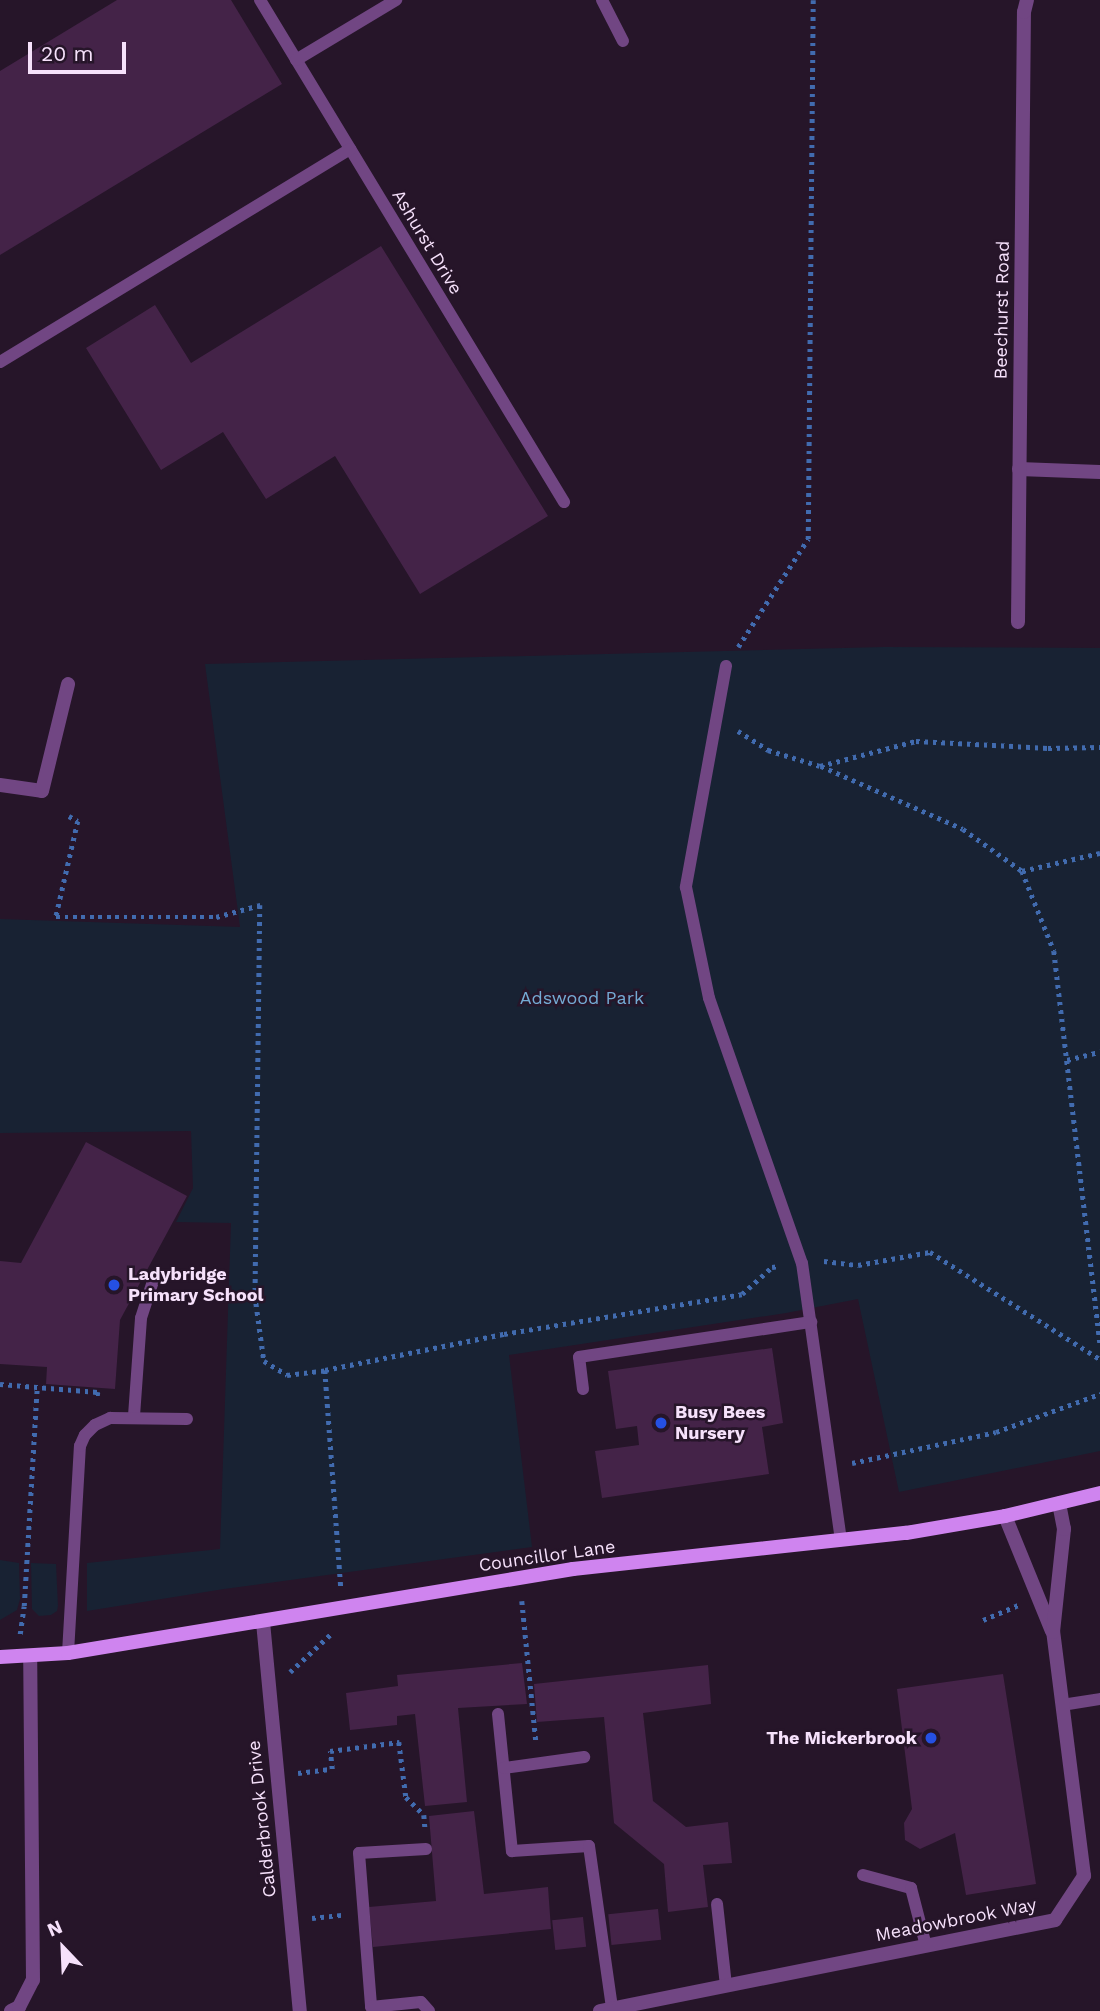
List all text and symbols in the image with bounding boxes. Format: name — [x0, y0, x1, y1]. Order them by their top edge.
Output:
scale bar — [32, 28, 130, 72]
text: 20 m — [41, 41, 93, 66]
street label: Ashurst Drive — [387, 186, 467, 298]
street label: Beechurst Road — [990, 240, 1014, 380]
park label: Adswood Park — [520, 987, 644, 1009]
place label: Ladybridge Primary School — [128, 1264, 264, 1306]
marker: Ladybridge Primary School — [106, 1277, 122, 1293]
place label: Busy Bees Nursery — [675, 1402, 766, 1444]
marker: Busy Bees Nursery — [653, 1415, 669, 1431]
street label: Councillor Lane — [477, 1536, 617, 1576]
place label: The Mickerbrook — [766, 1727, 917, 1749]
marker: The Mickerbrook — [923, 1730, 939, 1746]
street label: Calderbrook Drive — [243, 1739, 281, 1899]
street label: Meadowbrook Way — [873, 1894, 1039, 1946]
north arrow — [28, 1913, 98, 1983]
text: N — [44, 1915, 66, 1942]

